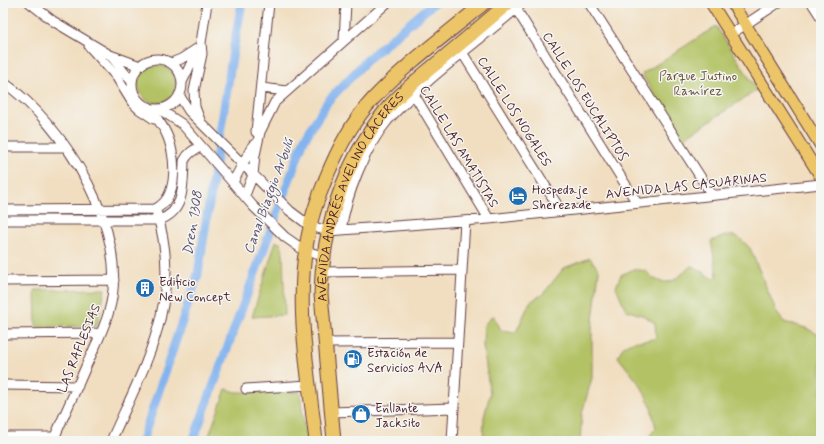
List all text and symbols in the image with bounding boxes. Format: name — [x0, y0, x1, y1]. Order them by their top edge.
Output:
street label: CALLE LOS EUCALIPTOS — [538, 29, 632, 165]
street label: CALLE LOS NOGALES — [473, 54, 555, 171]
park label: Parque Justino Ramírez — [659, 68, 737, 100]
street label: CALLE LAS AMATISTAS — [415, 83, 502, 211]
street label: AVENIDA ANDRÉS AVELINO CÁCERES — [314, 89, 409, 302]
water label: Canal Biaggio Arbulú — [240, 135, 301, 257]
street label: AVENIDA LAS CASUARINAS — [605, 170, 768, 203]
place label: Hospedaje Sherezade — [532, 182, 591, 214]
hotel icon: Hospedaje Sherezade — [507, 185, 529, 207]
water label: Dren 1308 — [179, 189, 207, 257]
place label: Edificio New Concept — [159, 274, 231, 306]
building icon: Edificio New Concept — [134, 277, 156, 299]
street label: LAS RAFLESIAS — [54, 302, 105, 396]
place label: Estación de Servicios AVA — [367, 345, 443, 377]
fuel station icon: Estación de Servicios AVA — [342, 348, 364, 370]
place label: Enllante Jacksito — [375, 400, 420, 432]
shop icon: Enllante Jacksito — [350, 403, 372, 425]

